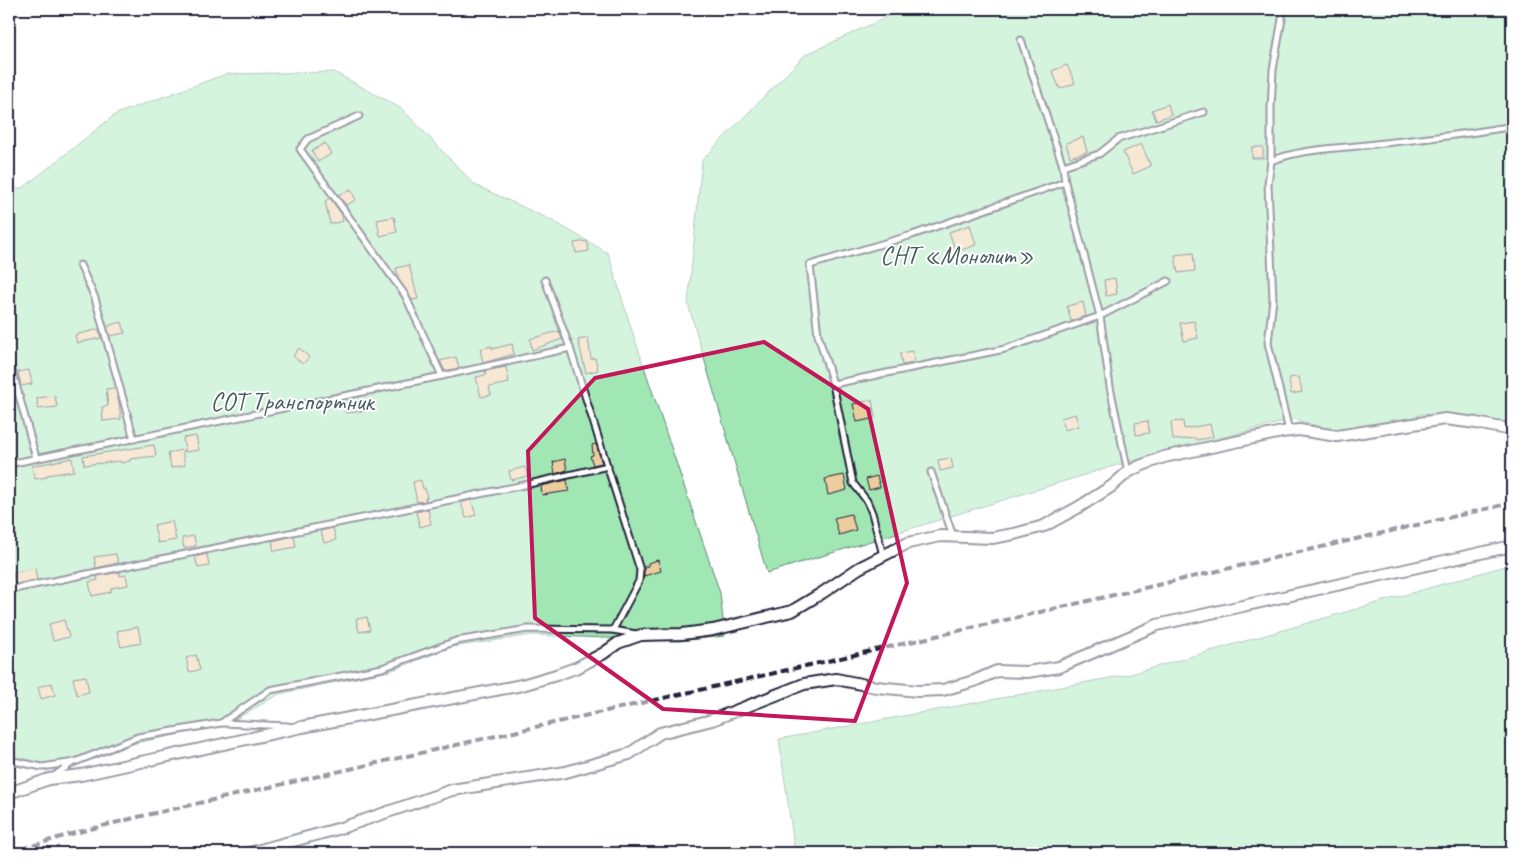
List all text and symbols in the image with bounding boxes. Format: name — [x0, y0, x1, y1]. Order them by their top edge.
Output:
park label: СНТ «Монолит» — [880, 240, 1034, 272]
park label: СОТ Транспортник — [210, 386, 375, 418]

